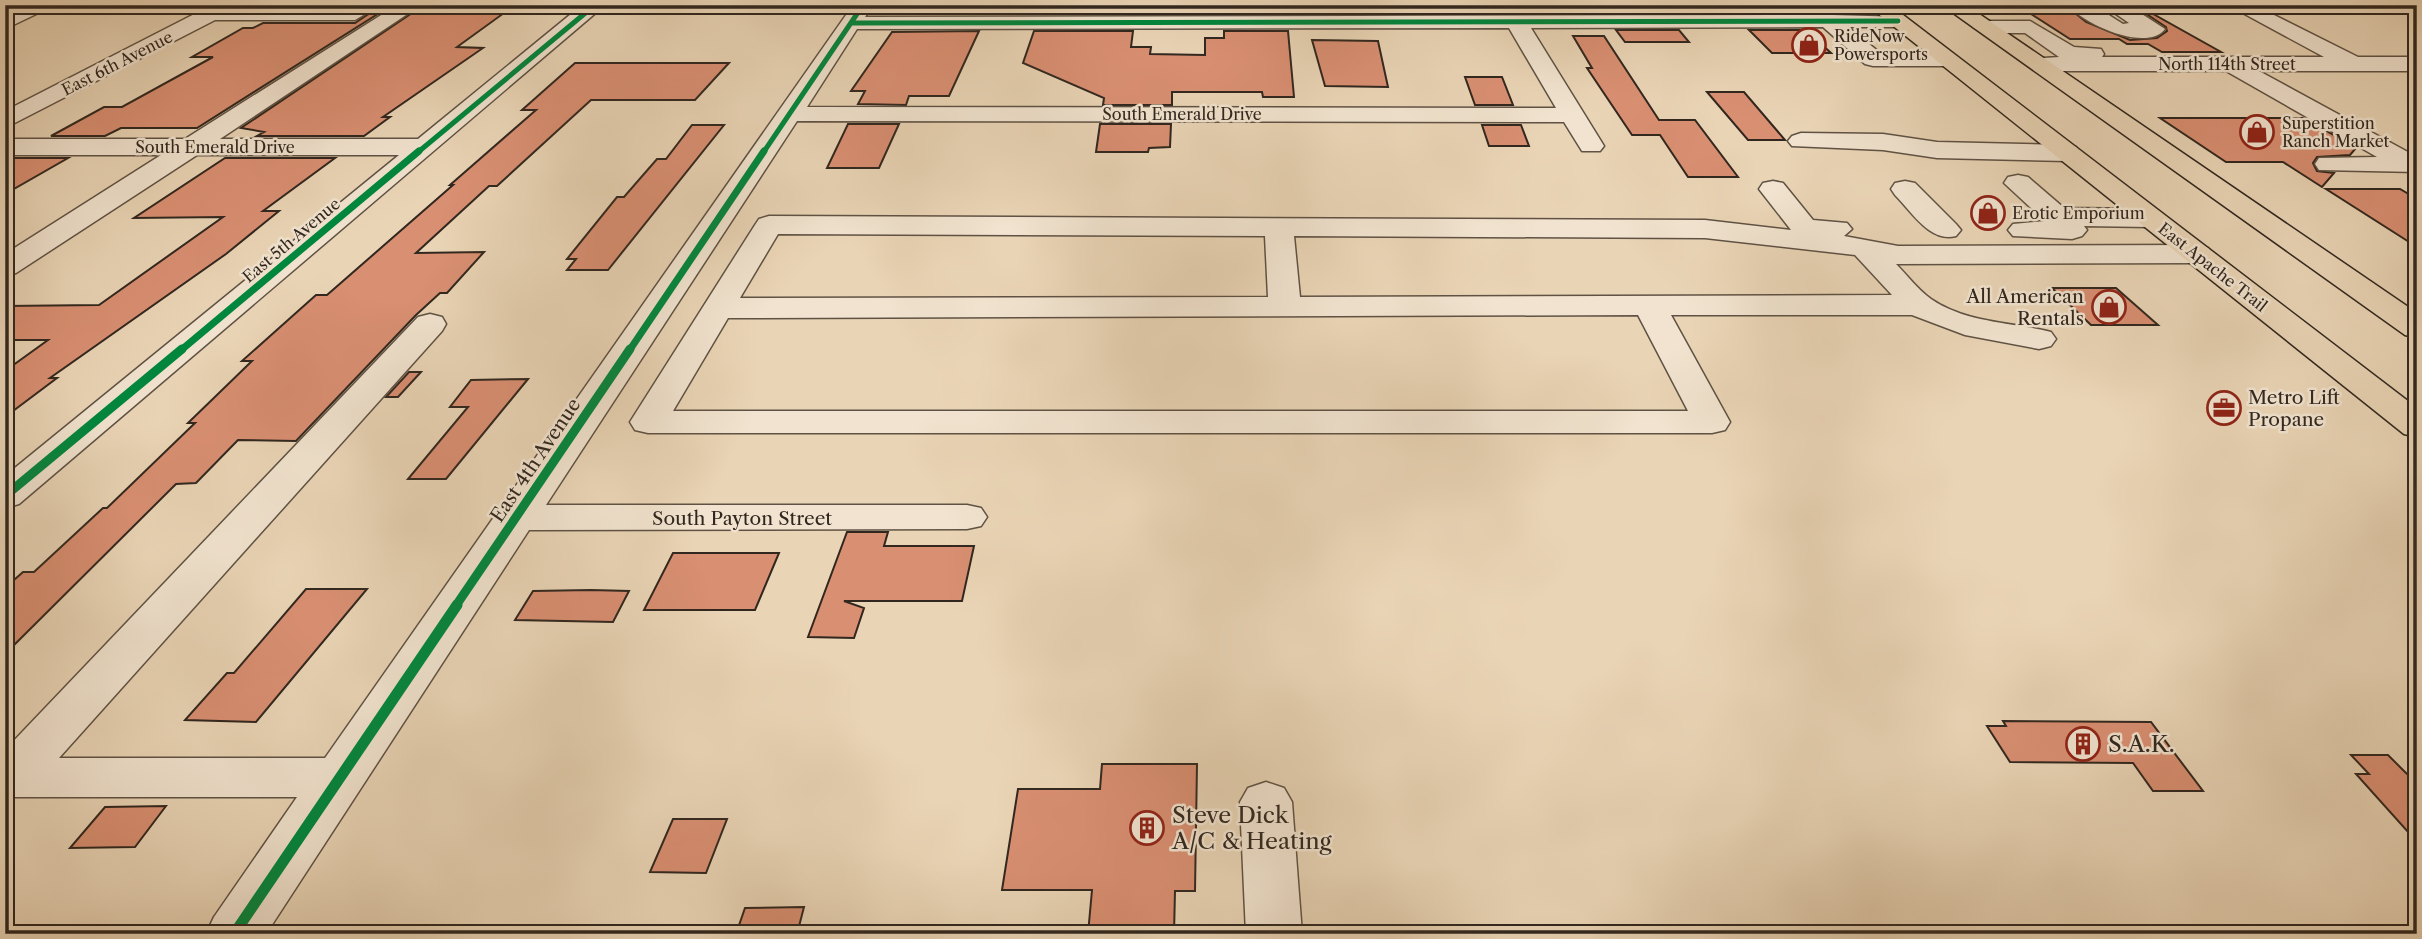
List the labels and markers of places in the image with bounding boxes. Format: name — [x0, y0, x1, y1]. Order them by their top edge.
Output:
shop icon: RideNow Powersports — [1790, 26, 1828, 64]
place label: RideNow Powersports — [1834, 26, 1928, 64]
shop icon: Superstition Ranch Market — [2238, 113, 2276, 151]
place label: Superstition Ranch Market — [2282, 113, 2390, 151]
shop icon: Erotic Emporium — [1969, 194, 2007, 232]
place label: Erotic Emporium — [2012, 203, 2145, 223]
place label: All American Rentals — [1965, 285, 2084, 330]
shop icon: All American Rentals — [2090, 288, 2128, 326]
place label: Metro Lift Propane — [2248, 386, 2340, 431]
office icon: Metro Lift Propane — [2205, 389, 2243, 427]
building icon: S.A.K. — [2064, 725, 2102, 763]
place label: S.A.K. — [2108, 730, 2175, 758]
place label: Steve Dick A/C & Heating — [1171, 801, 1333, 855]
building icon: Steve Dick A/C & Heating — [1128, 809, 1166, 847]

